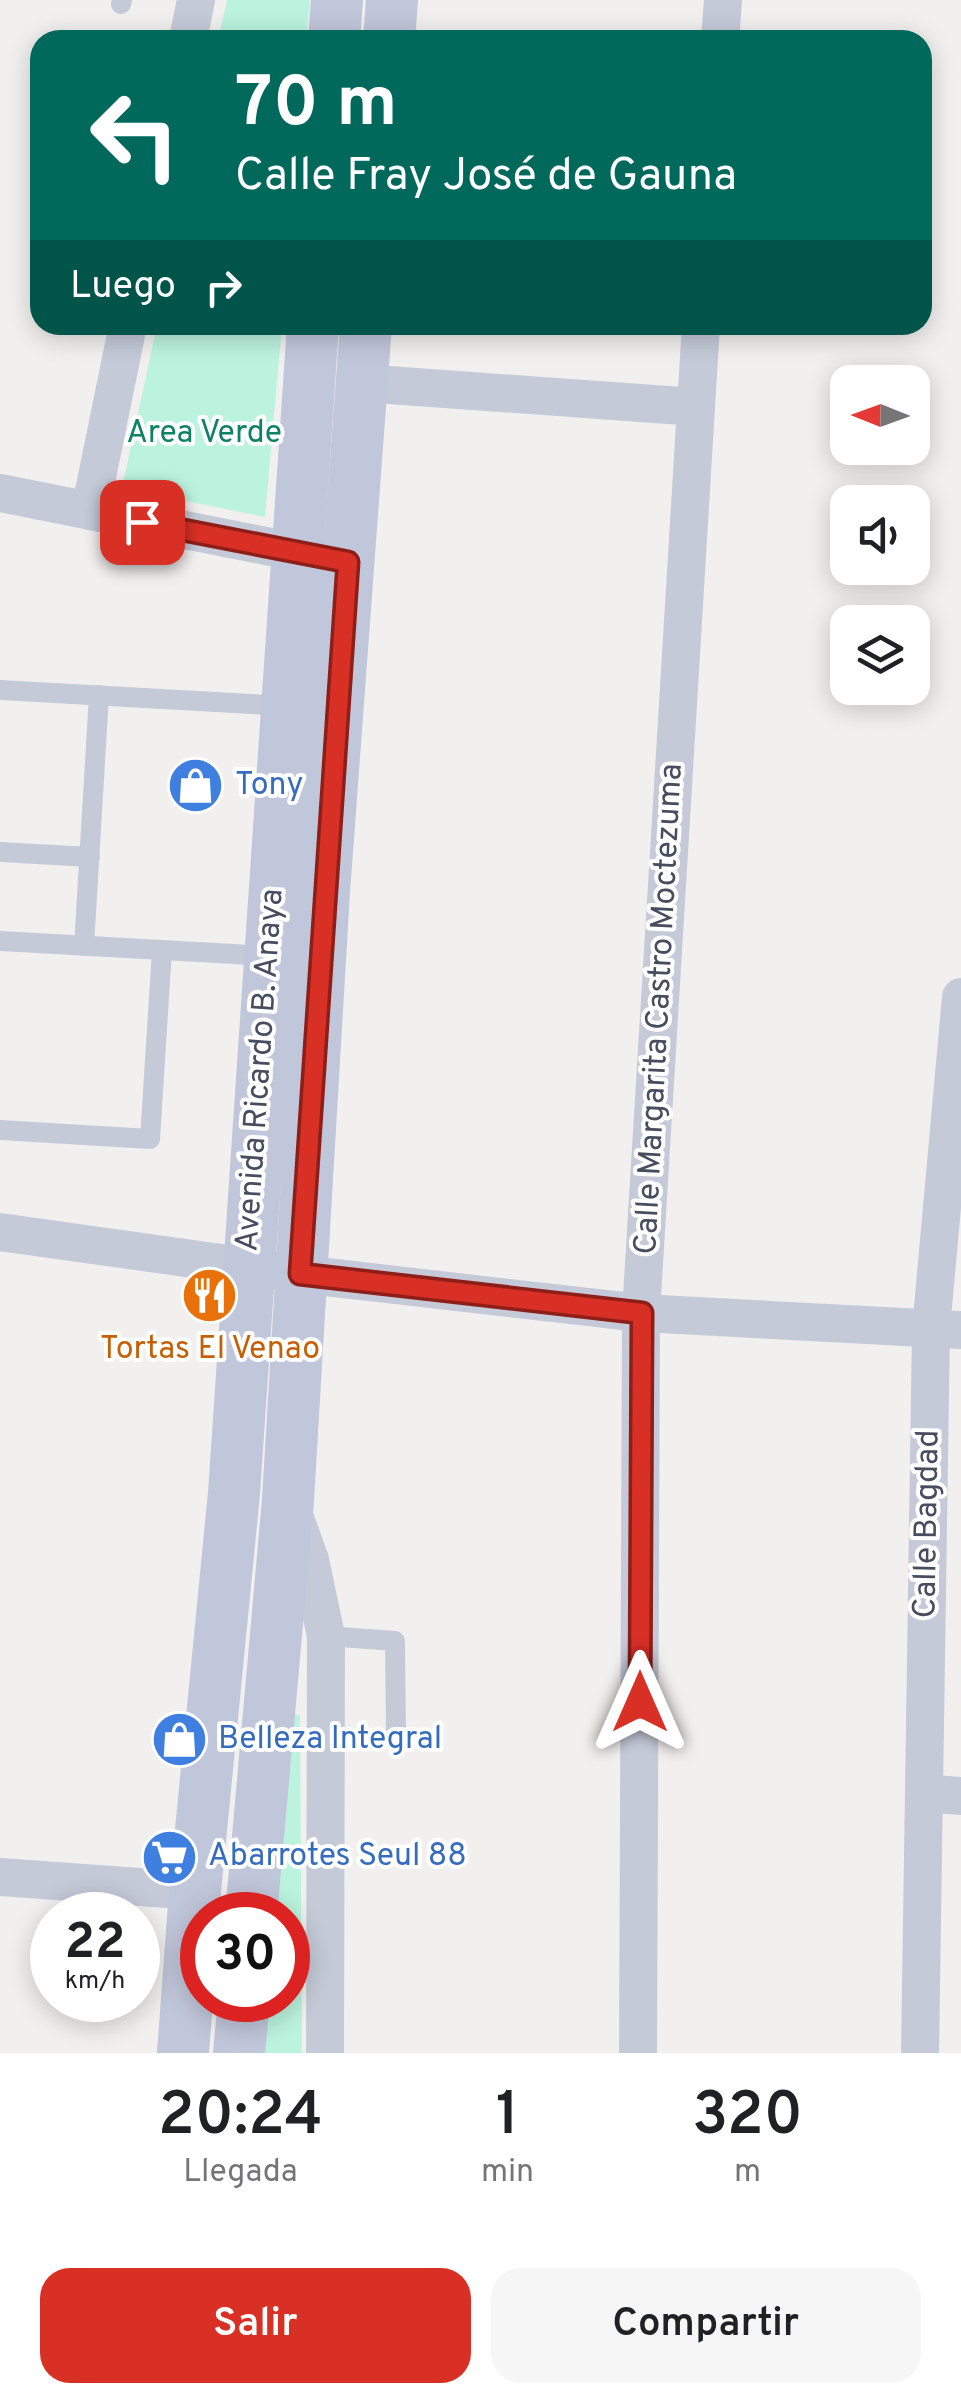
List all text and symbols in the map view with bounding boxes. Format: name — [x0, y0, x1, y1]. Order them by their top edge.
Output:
text: 70 m — [235, 62, 398, 151]
icon: left — [70, 70, 200, 200]
text: Calle Fray José de Gauna — [235, 149, 737, 206]
icon: right — [196, 260, 251, 315]
text: Luego — [70, 263, 176, 312]
north arrow — [830, 365, 930, 465]
map controls — [830, 365, 930, 705]
park label: Area Verde — [126, 414, 282, 454]
pin — [100, 480, 185, 565]
button: sound — [830, 485, 930, 585]
icon: arrive — [115, 495, 170, 550]
button: layers — [830, 605, 930, 705]
shop icon: Tony — [166, 756, 226, 816]
street label: Calle Margarita Castro Moctezuma — [627, 762, 693, 1256]
place label: Tony — [235, 766, 303, 806]
street label: Avenida Ricardo B. Anaya — [228, 887, 294, 1253]
restaurant icon: Tortas El Venao — [180, 1266, 240, 1326]
place label: Tortas El Venao — [100, 1330, 320, 1370]
street label: Calle Bagdad — [906, 1429, 950, 1619]
position arrow — [588, 1650, 692, 1754]
shop icon: Belleza Integral — [149, 1710, 209, 1770]
place label: Belleza Integral — [218, 1720, 442, 1760]
supermarket icon: Abarrotes Seul 88 — [139, 1827, 199, 1887]
place label: Abarrotes Seul 88 — [208, 1837, 467, 1877]
speed limit sign: 30 — [180, 1892, 310, 2022]
text: 22 — [64, 1913, 126, 1976]
text: km/h — [65, 1966, 125, 1998]
text: 20:24 — [158, 2080, 323, 2156]
text: 1 — [496, 2080, 519, 2156]
text: 320 — [692, 2080, 803, 2156]
text: Llegada — [183, 2153, 298, 2193]
text: min — [481, 2153, 534, 2193]
text: m — [734, 2153, 761, 2193]
button: Salir — [40, 2268, 471, 2383]
button: Compartir — [491, 2268, 921, 2383]

